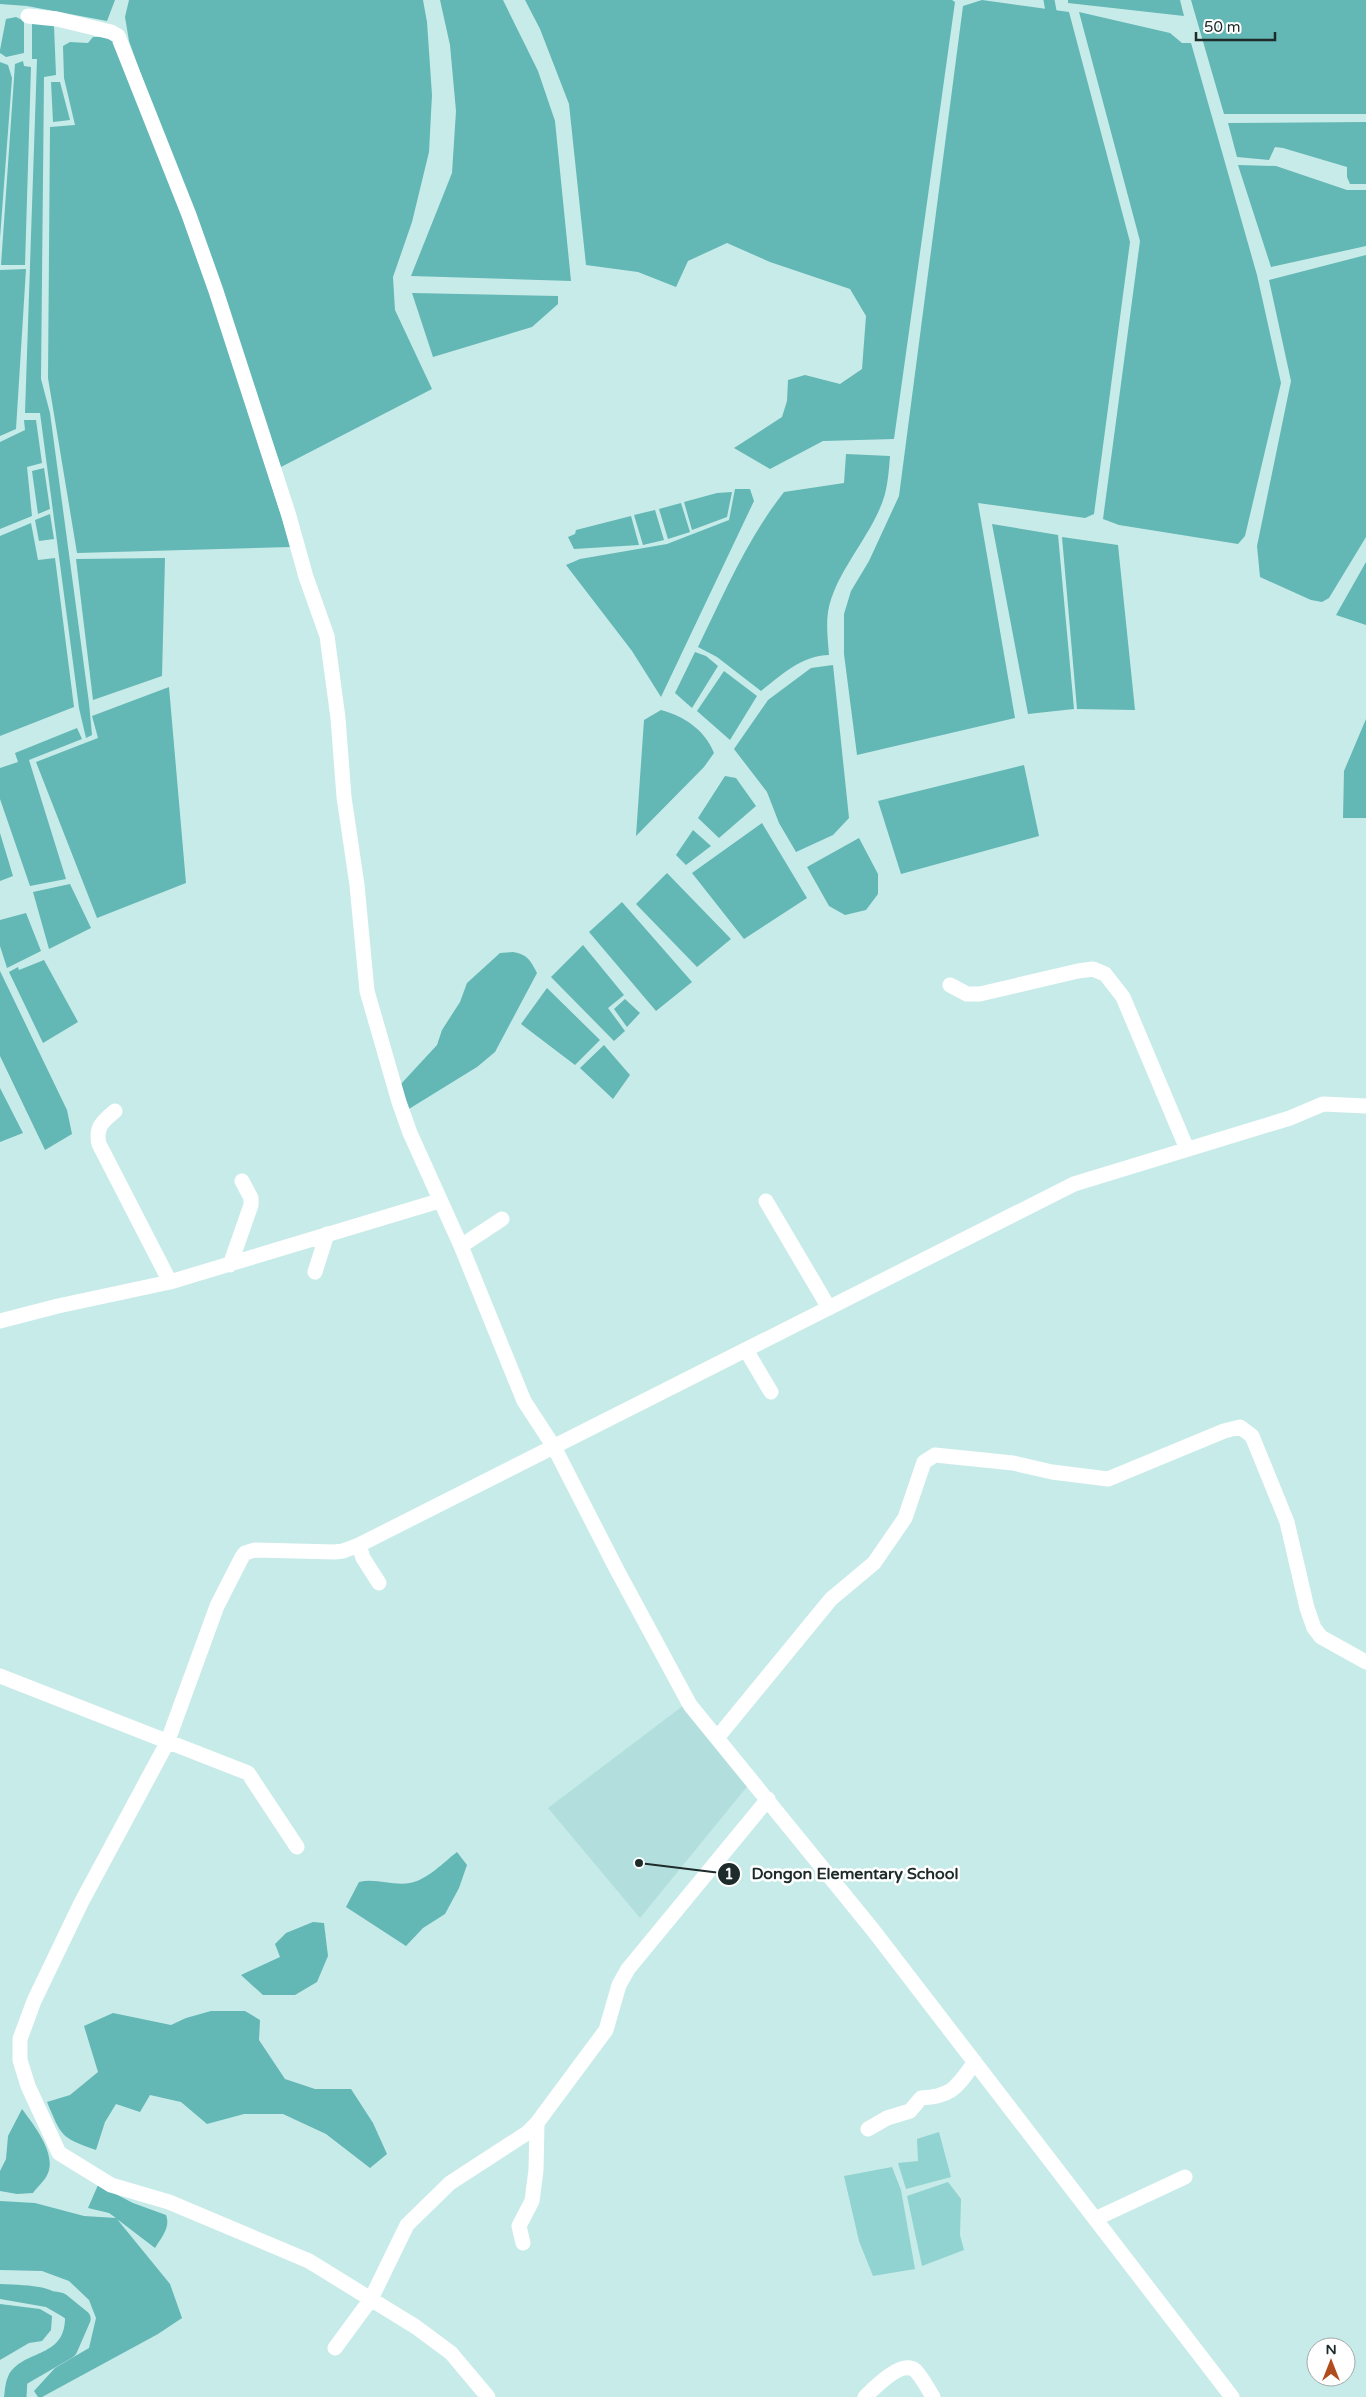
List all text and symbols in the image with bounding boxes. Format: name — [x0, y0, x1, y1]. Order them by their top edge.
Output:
scale bar — [1196, 10, 1275, 42]
text: 50 m — [1204, 18, 1241, 36]
callout: Dongon Elementary School — [717, 1858, 969, 1889]
text: Dongon Elementary School — [751, 1864, 959, 1884]
text: 1 — [724, 1865, 734, 1883]
north arrow — [1306, 2337, 1356, 2387]
text: N — [1325, 2341, 1337, 2358]

